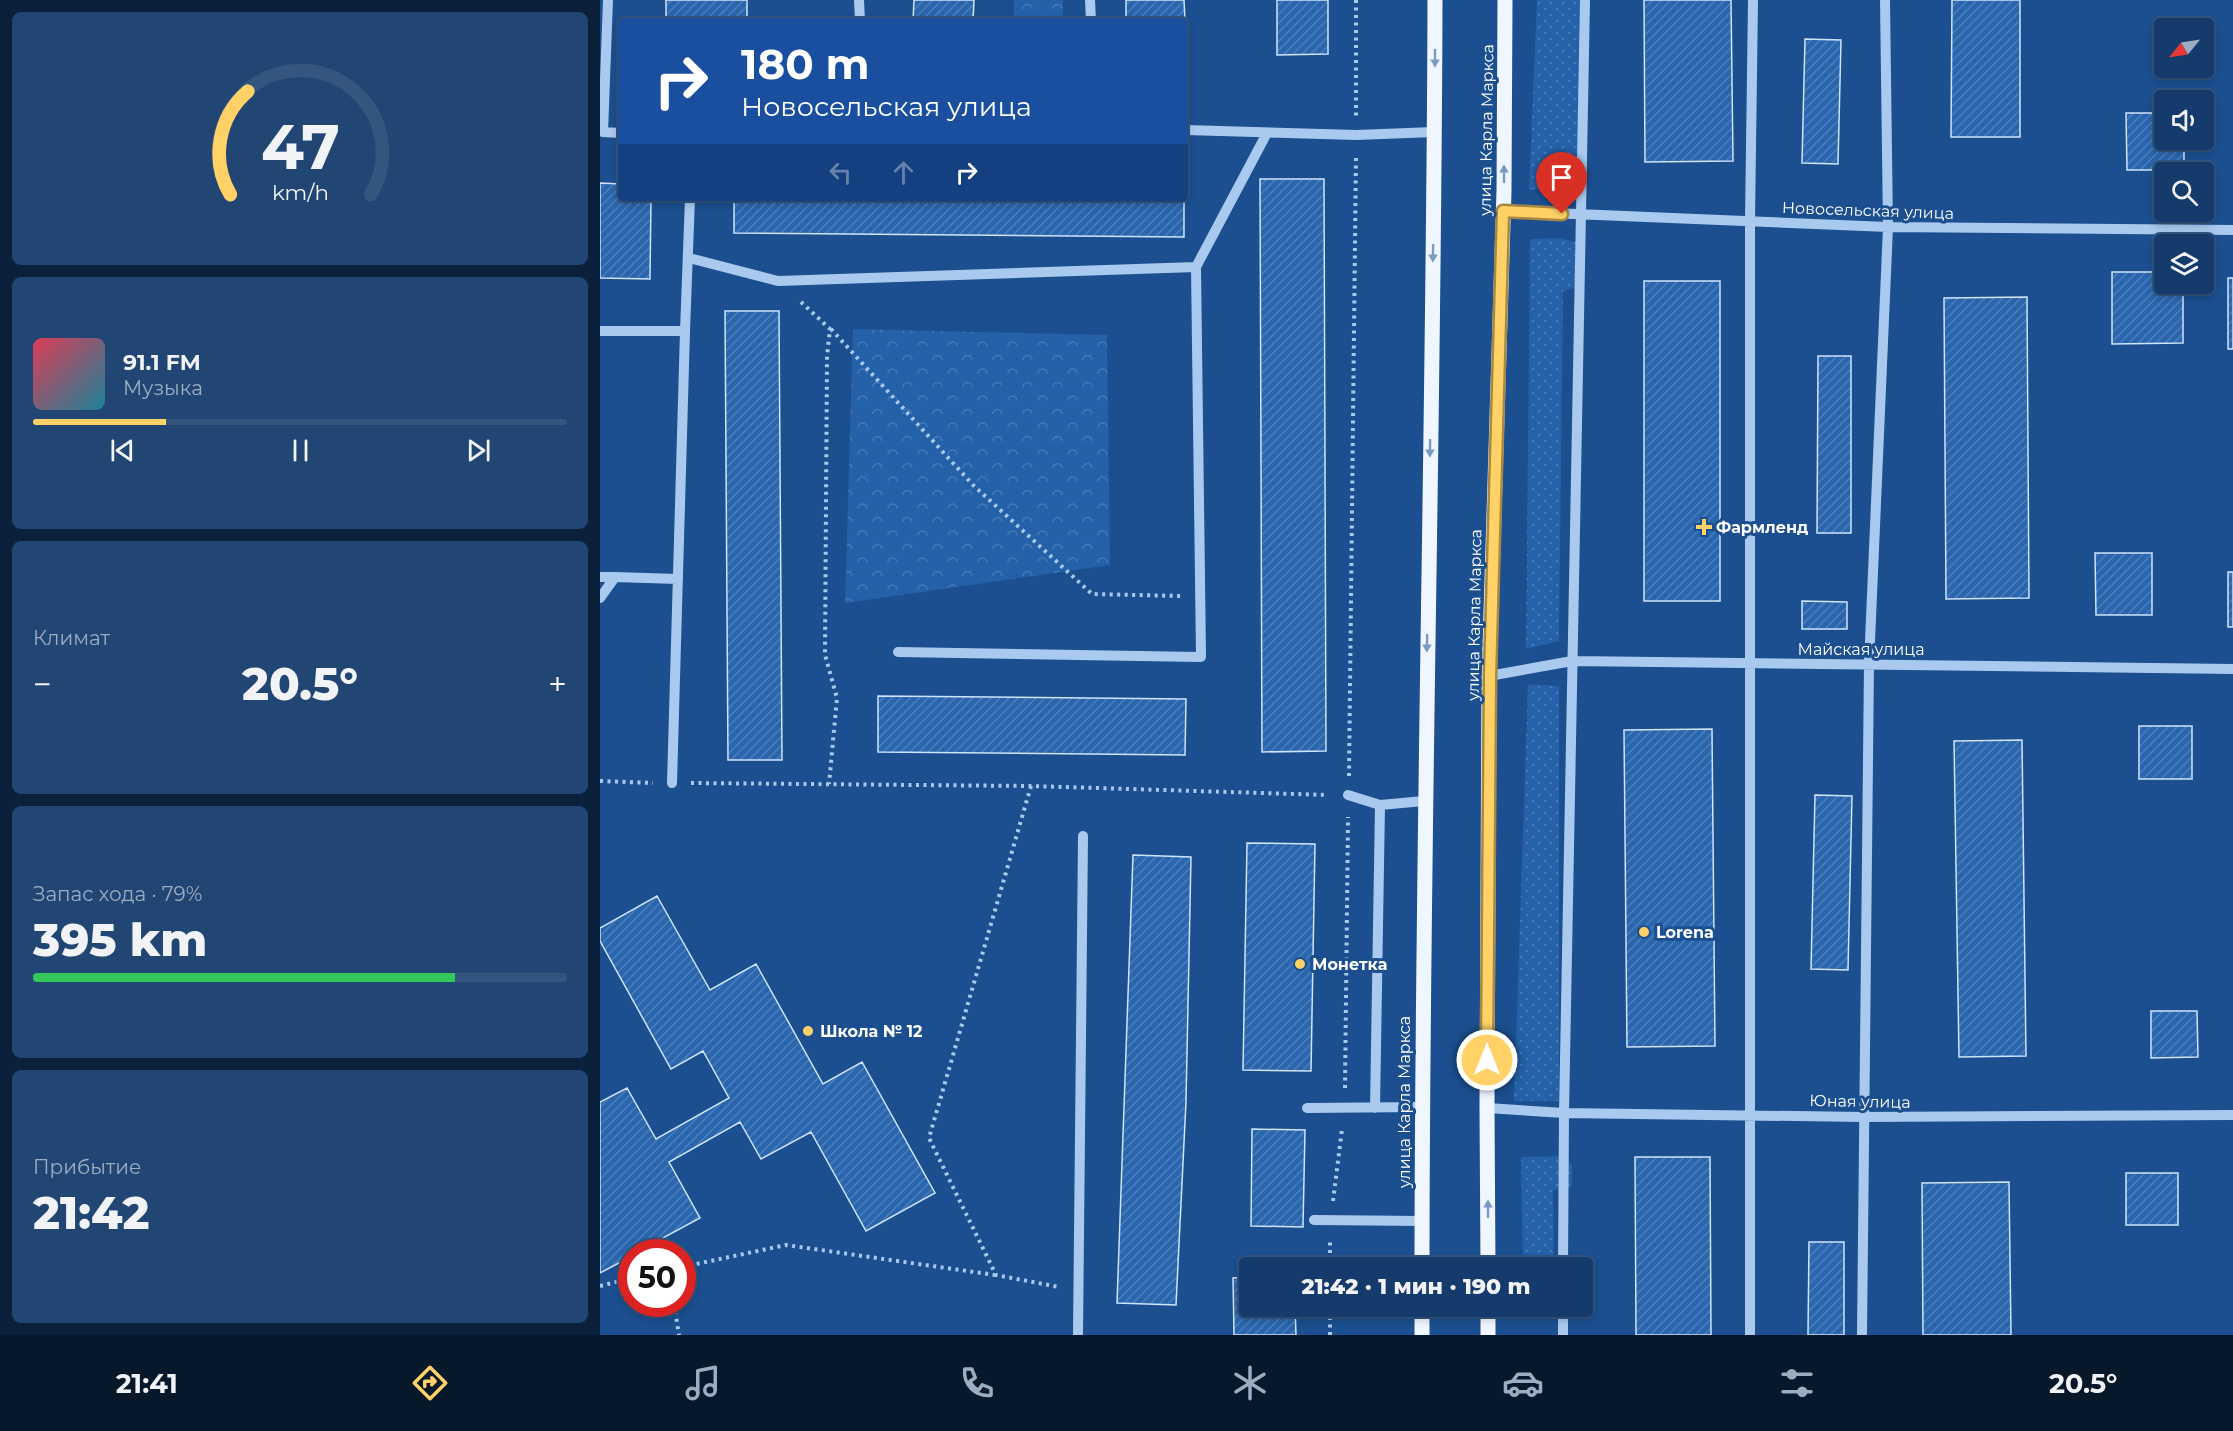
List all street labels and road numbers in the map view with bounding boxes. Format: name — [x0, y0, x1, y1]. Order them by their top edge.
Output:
street label: улица Карла Маркса — [1475, 44, 1498, 217]
street label: Новосельская улица — [1782, 198, 1954, 223]
street label: улица Карла Маркса — [1463, 529, 1486, 702]
street label: Майская улица — [1797, 640, 1925, 659]
street label: улица Карла Маркса — [1395, 1016, 1414, 1189]
street label: Юная улица — [1809, 1091, 1911, 1112]

